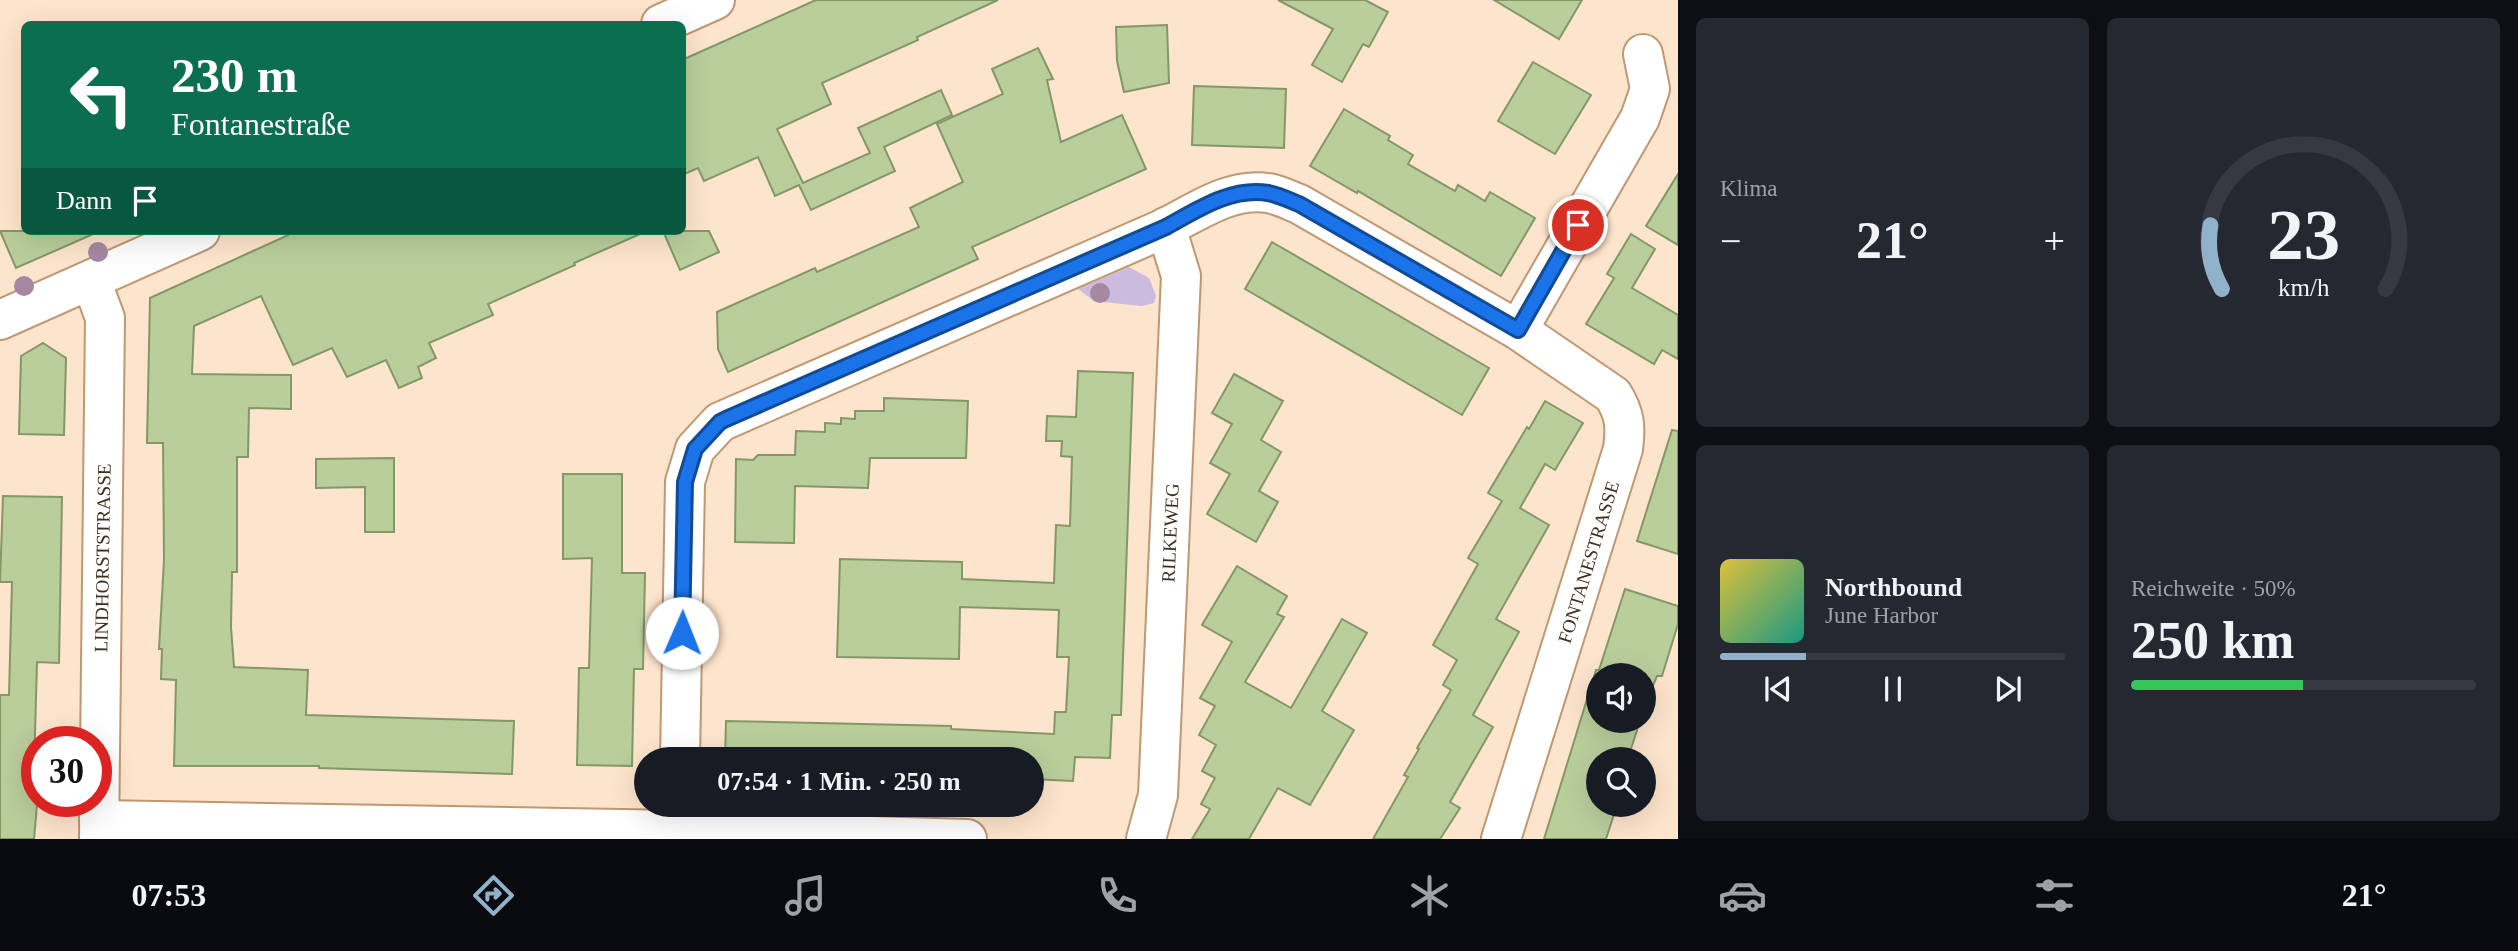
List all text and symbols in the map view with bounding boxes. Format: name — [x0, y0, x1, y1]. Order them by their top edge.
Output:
text: 230 m — [171, 48, 298, 103]
icon: left — [56, 49, 147, 140]
text: Fontanestraße — [171, 106, 351, 142]
text: Klima — [1720, 176, 1778, 201]
icon: arrive — [126, 182, 164, 220]
text: Dann — [56, 186, 112, 215]
text: 23 — [2267, 194, 2340, 275]
pin — [1548, 195, 1608, 255]
icon: arrive — [1559, 206, 1597, 244]
text: 21° — [1856, 212, 1929, 269]
text: − — [1720, 220, 1741, 262]
text: + — [2044, 220, 2065, 262]
text: km/h — [2278, 273, 2330, 300]
street label: LINDHORSTSTRASSE — [90, 463, 115, 653]
street label: FONTANESTRASSE — [1554, 479, 1623, 646]
street label: RILKEWEG — [1157, 483, 1183, 583]
text: Northbound — [1825, 573, 1962, 602]
text: Reichweite · 50% — [2131, 576, 2296, 601]
position arrow — [645, 596, 719, 670]
text: June Harbor — [1825, 603, 1938, 628]
text: 250 km — [2131, 612, 2294, 669]
map controls — [1586, 663, 1656, 817]
button: sound — [1586, 663, 1656, 733]
icon: previous — [1759, 670, 1797, 708]
icon: pause — [1874, 670, 1912, 708]
icon: next — [1989, 670, 2027, 708]
speed limit sign: 30 — [21, 726, 112, 817]
button: search — [1586, 747, 1656, 817]
text: 07:54 · 1 Min. · 250 m — [717, 767, 961, 796]
icon: directions — [469, 871, 518, 920]
icon: music — [781, 871, 830, 920]
icon: phone — [1093, 871, 1142, 920]
icon: climate — [1405, 871, 1454, 920]
icon: car — [1718, 871, 1767, 920]
icon: filters — [2030, 871, 2079, 920]
text: 07:53 — [132, 877, 206, 913]
text: 21° — [2342, 877, 2386, 913]

